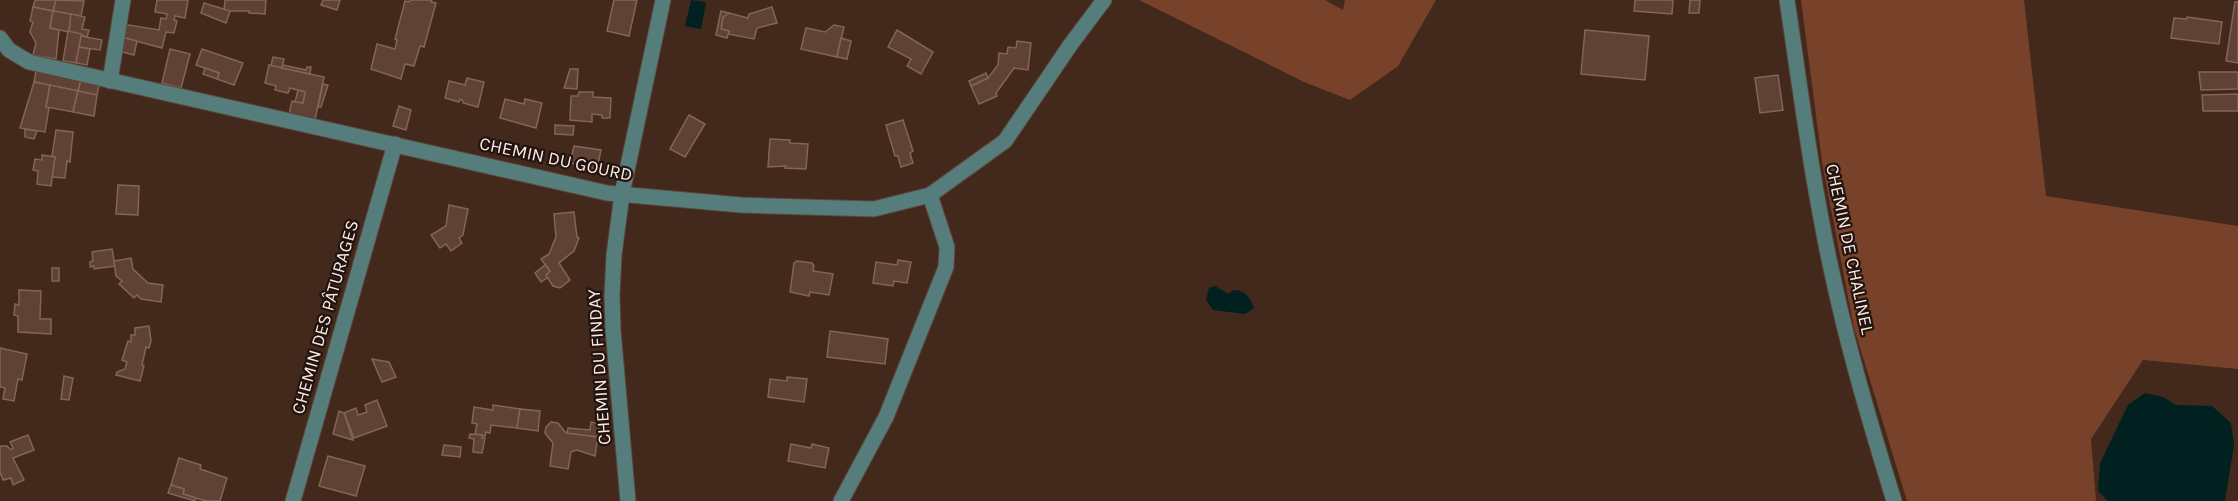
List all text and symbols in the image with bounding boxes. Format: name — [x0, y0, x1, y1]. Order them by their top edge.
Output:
street label: CHEMIN DU GOURD — [477, 132, 635, 186]
street label: CHEMIN DE CHALINEL — [1821, 162, 1879, 337]
street label: CHEMIN DES PÂTURAGES — [287, 217, 363, 417]
street label: CHEMIN DU FINDAY — [583, 288, 615, 446]

